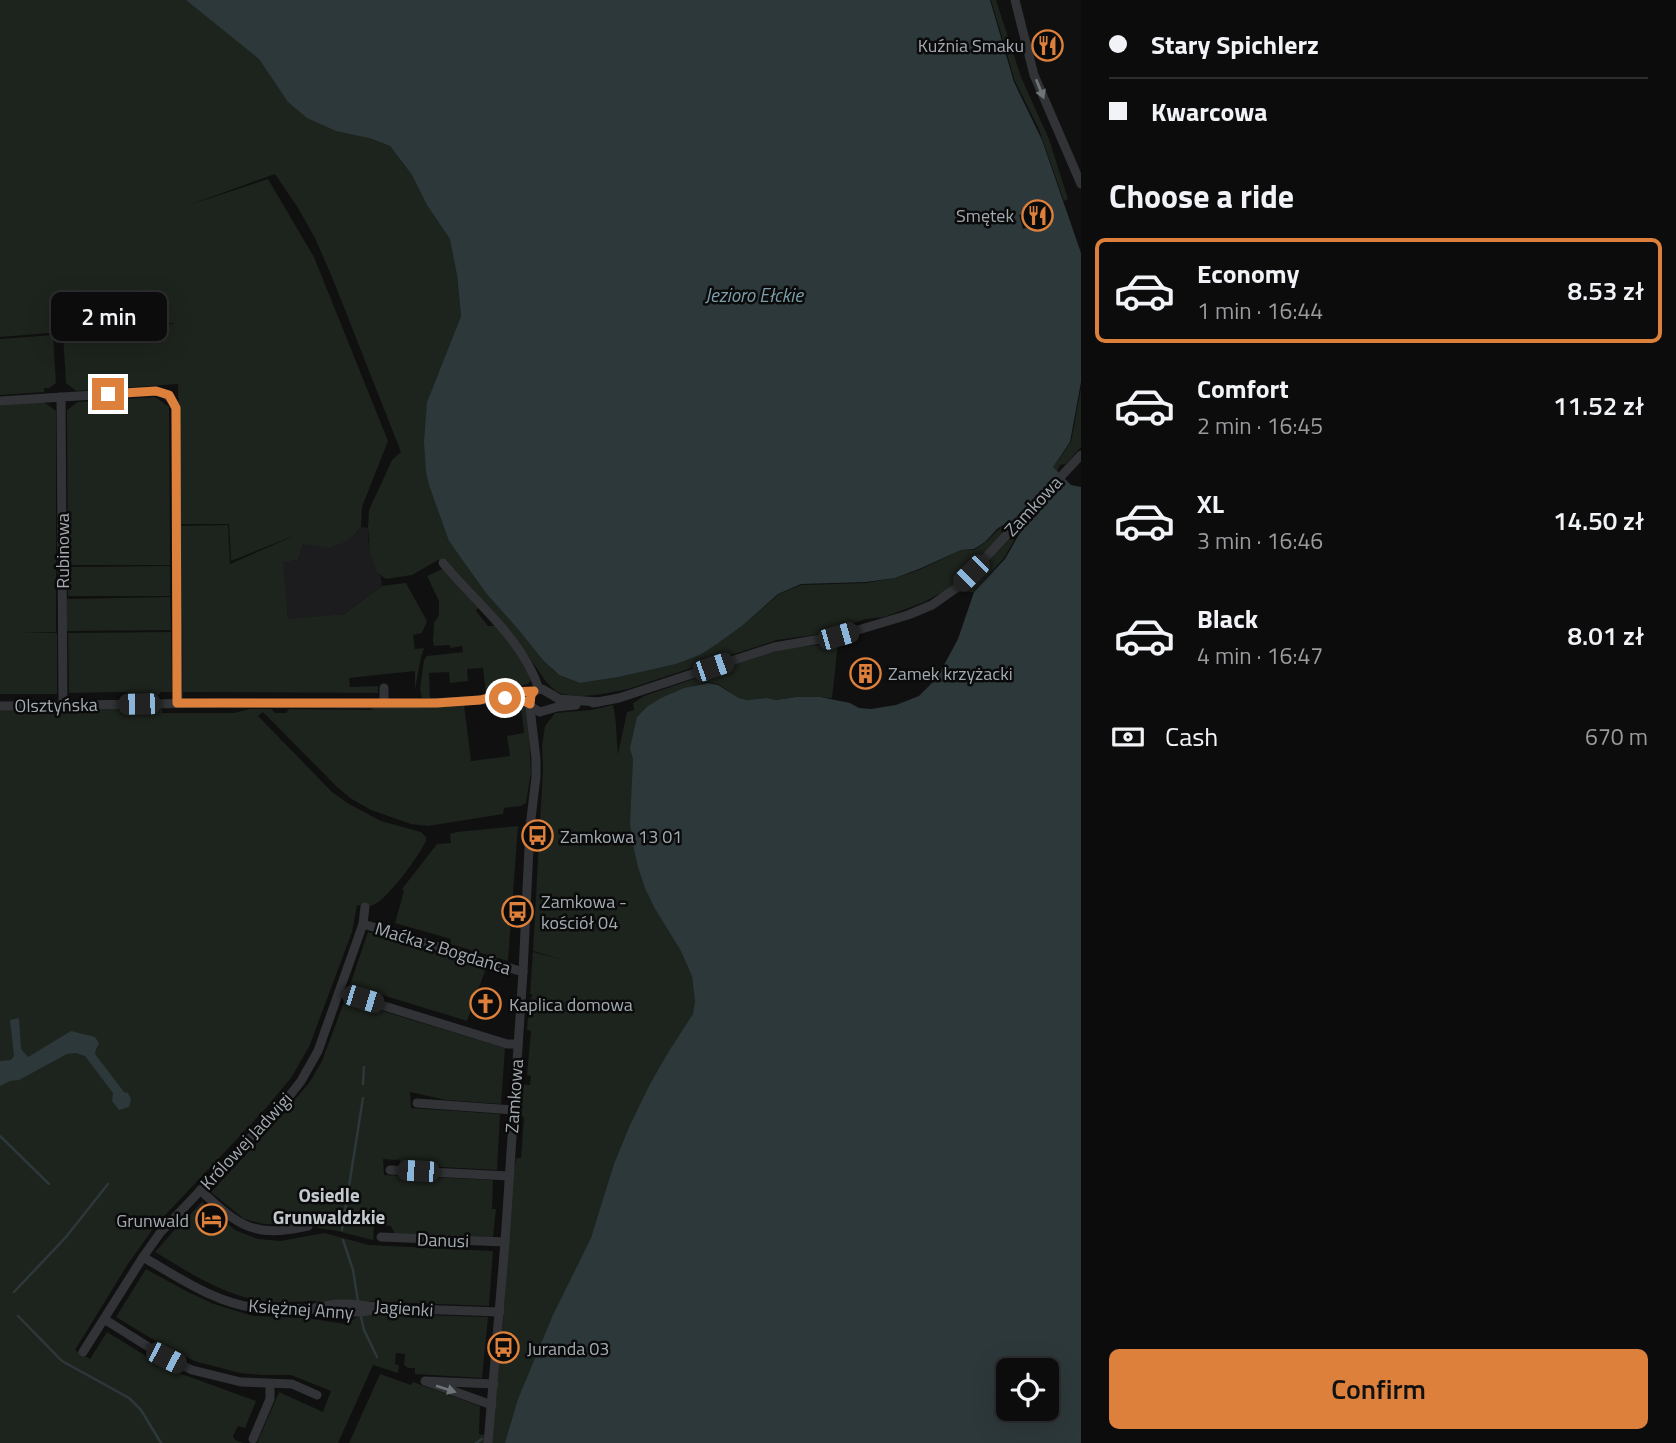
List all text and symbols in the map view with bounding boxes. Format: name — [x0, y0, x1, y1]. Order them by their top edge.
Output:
text: Stary Spichlerz — [1151, 25, 1319, 64]
restaurant icon: Kuźnia Smaku — [1030, 28, 1064, 62]
place label: Kuźnia Smaku — [918, 32, 1024, 59]
one-way arrow — [1034, 79, 1046, 99]
text: Kwarcowa — [1151, 92, 1268, 131]
text: Choose a ride — [1109, 172, 1294, 220]
restaurant icon: Smętek — [1020, 198, 1054, 232]
place label: Smętek — [956, 202, 1014, 229]
text: Economy — [1197, 254, 1299, 293]
icon: car — [1113, 259, 1176, 322]
text: 8.53 zł — [1567, 271, 1644, 310]
water label: Jezioro Ełckie — [705, 280, 804, 309]
callout: 2 min — [50, 292, 166, 342]
text: 1 min · 16:44 — [1197, 293, 1323, 328]
text: 2 min — [81, 299, 137, 334]
text: Comfort — [1197, 369, 1289, 408]
icon: car — [1113, 374, 1176, 437]
route end — [92, 378, 124, 410]
text: 11.52 zł — [1553, 386, 1644, 425]
text: 2 min · 16:45 — [1197, 408, 1323, 443]
street label: Zamkowa — [998, 470, 1068, 542]
text: XL — [1197, 484, 1224, 523]
icon: car — [1113, 489, 1176, 552]
text: 14.50 zł — [1553, 501, 1644, 540]
street label: Rubinowa — [49, 513, 76, 589]
text: 3 min · 16:46 — [1197, 523, 1323, 558]
car — [949, 551, 994, 595]
text: Black — [1197, 599, 1258, 638]
icon: car — [1113, 604, 1176, 667]
text: 8.01 zł — [1567, 616, 1644, 655]
car — [815, 620, 862, 652]
text: 4 min · 16:47 — [1197, 638, 1323, 673]
car — [690, 650, 737, 684]
building icon: Zamek krzyżacki — [848, 656, 882, 690]
place label: Zamek krzyżacki — [888, 660, 1013, 687]
route start — [489, 682, 521, 714]
street label: Olsztyńska — [14, 691, 98, 719]
car — [118, 693, 161, 715]
text: Cash — [1165, 717, 1218, 756]
icon: cash — [1109, 718, 1147, 756]
text: 670 m — [1585, 719, 1648, 754]
bus stop icon: Zamkowa 13 01 — [520, 819, 554, 853]
place label: Zamkowa 13 01 — [560, 823, 682, 850]
place label: Zamkowa - kościół 04 — [541, 888, 627, 936]
bus stop icon: Zamkowa - kościół 04 — [501, 894, 535, 928]
street label: Maćka z Bogdańca — [372, 915, 514, 981]
car — [340, 983, 387, 1015]
church icon: Kaplica domowa — [469, 987, 503, 1021]
place label: Kaplica domowa — [509, 991, 633, 1018]
street label: Zamkowa — [498, 1058, 530, 1134]
street label: Królowej Jadwigi — [194, 1086, 298, 1196]
car — [397, 1159, 440, 1183]
district label: Osiedle Grunwaldzkie — [273, 1180, 386, 1231]
hotel icon: Grunwald — [195, 1203, 229, 1237]
place label: Grunwald — [116, 1207, 189, 1234]
street label: Danusi — [416, 1226, 470, 1254]
street label: Księżnej Anny — [248, 1292, 355, 1326]
street label: Jagienki — [374, 1292, 434, 1324]
bus stop icon: Juranda 03 — [487, 1331, 521, 1365]
place label: Juranda 03 — [527, 1335, 609, 1362]
car — [143, 1339, 190, 1377]
button: Confirm — [1109, 1349, 1648, 1429]
map controls — [996, 1358, 1059, 1421]
button: locate — [996, 1358, 1059, 1421]
one-way arrow — [436, 1384, 457, 1395]

